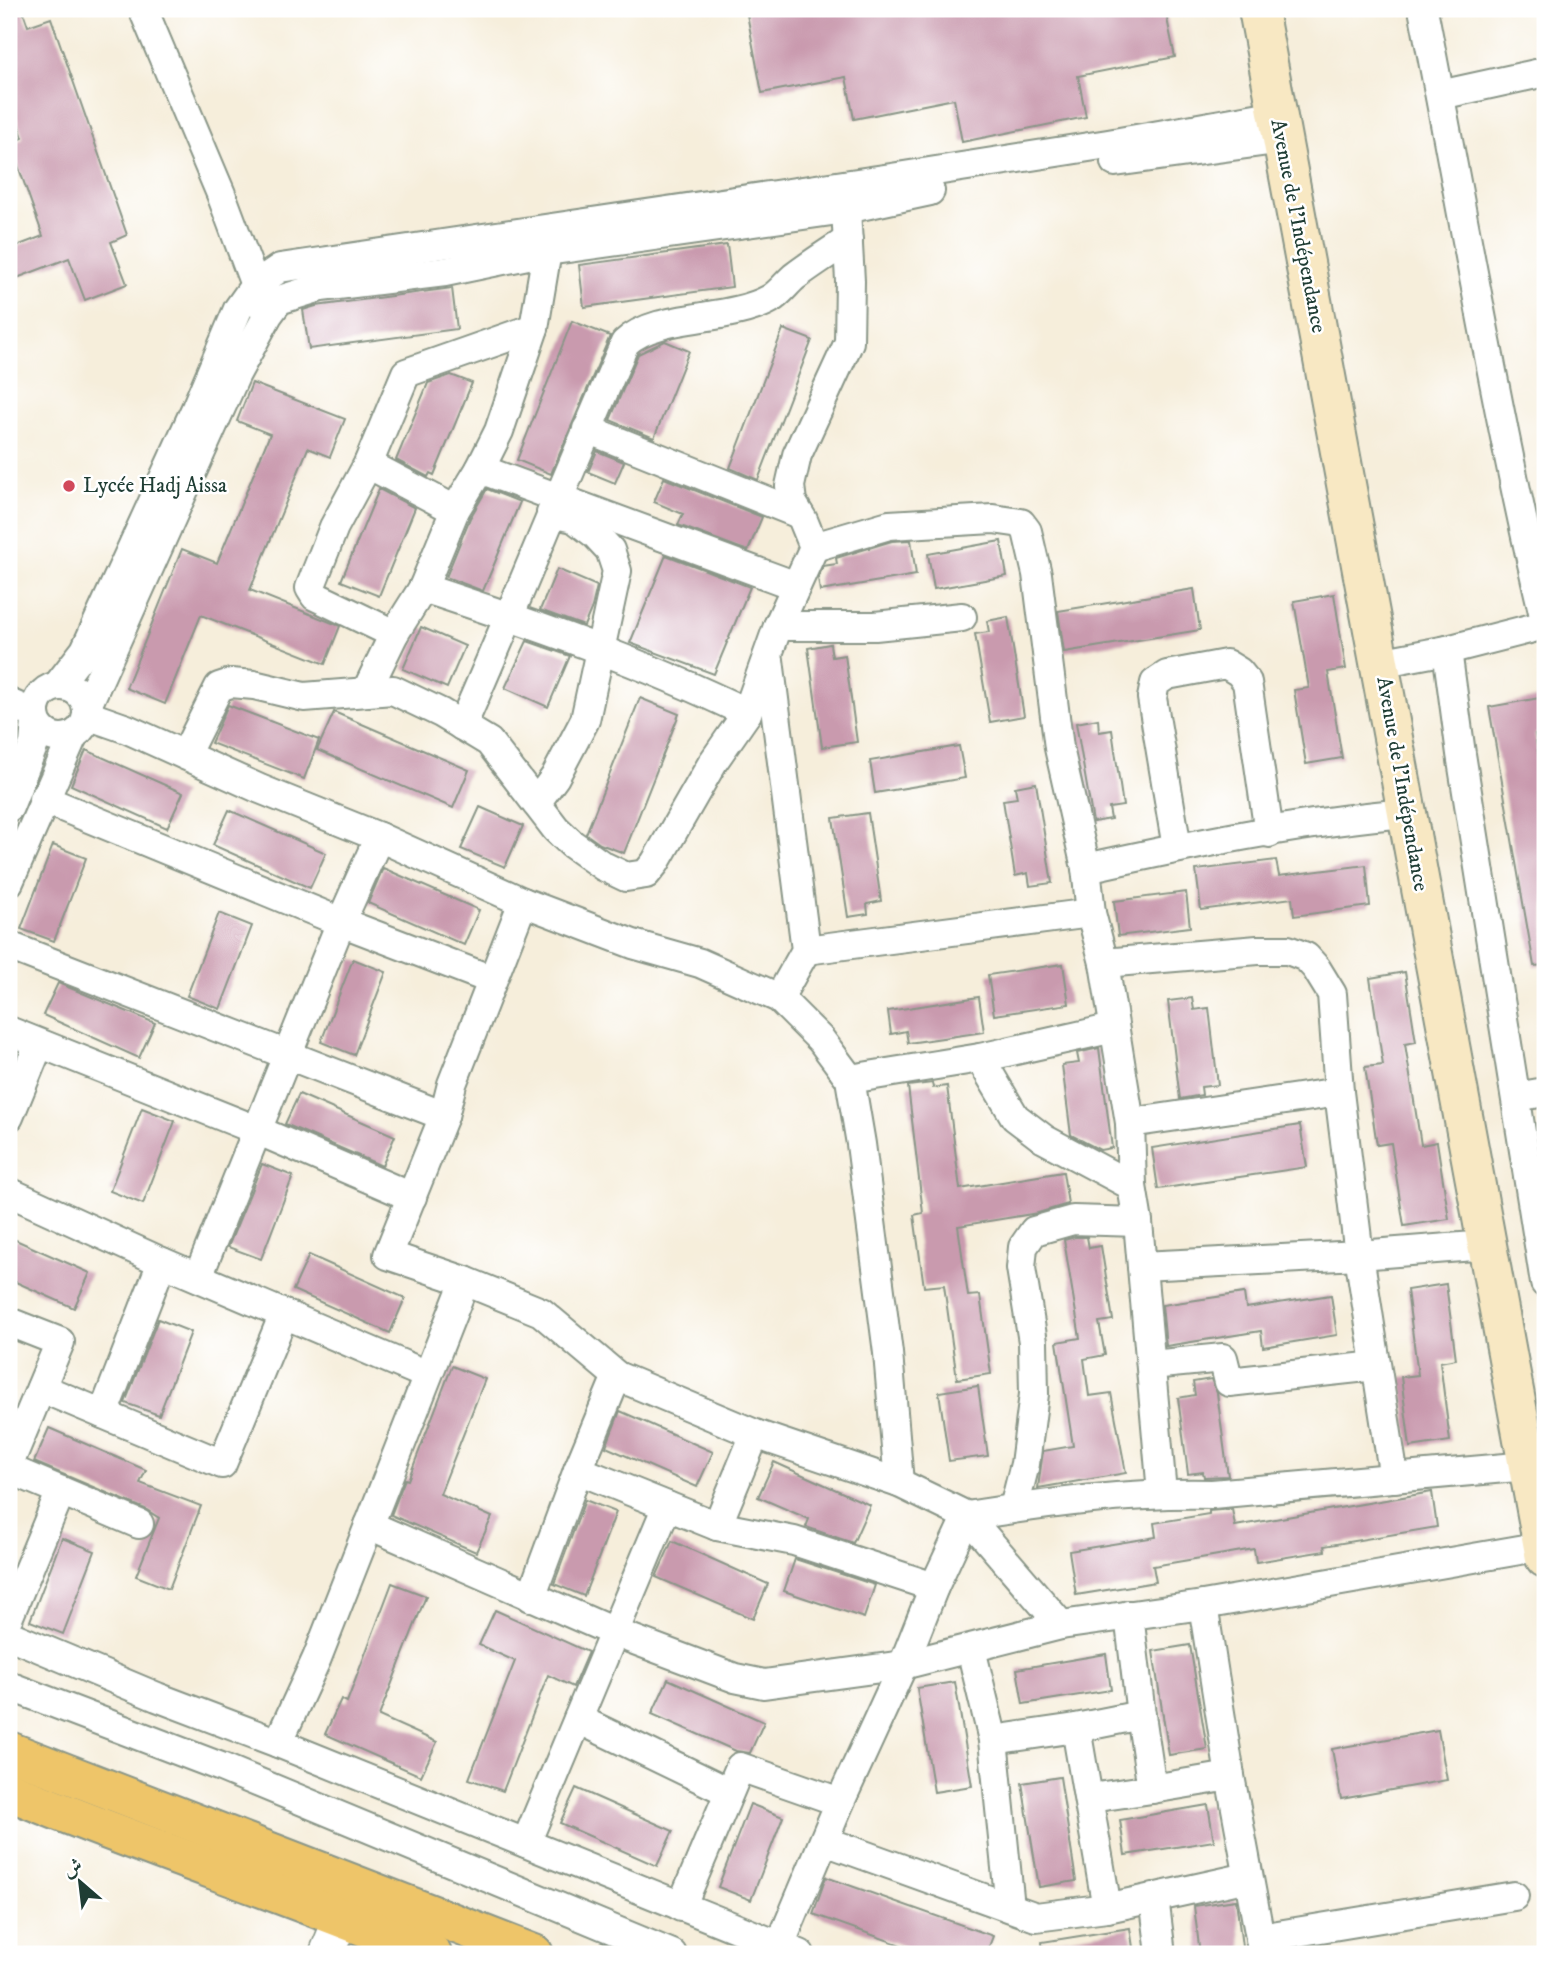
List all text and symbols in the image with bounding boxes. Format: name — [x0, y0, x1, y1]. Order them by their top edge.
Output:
street label: Avenue de l'Indépendance — [1265, 117, 1332, 335]
place label: Lycée Hadj Aissa — [83, 473, 227, 499]
marker: Lycée Hadj Aissa — [61, 478, 77, 494]
street label: Avenue de l'Indépendance — [1370, 675, 1434, 894]
north arrow — [46, 1848, 116, 1918]
text: ش — [59, 1854, 86, 1883]

